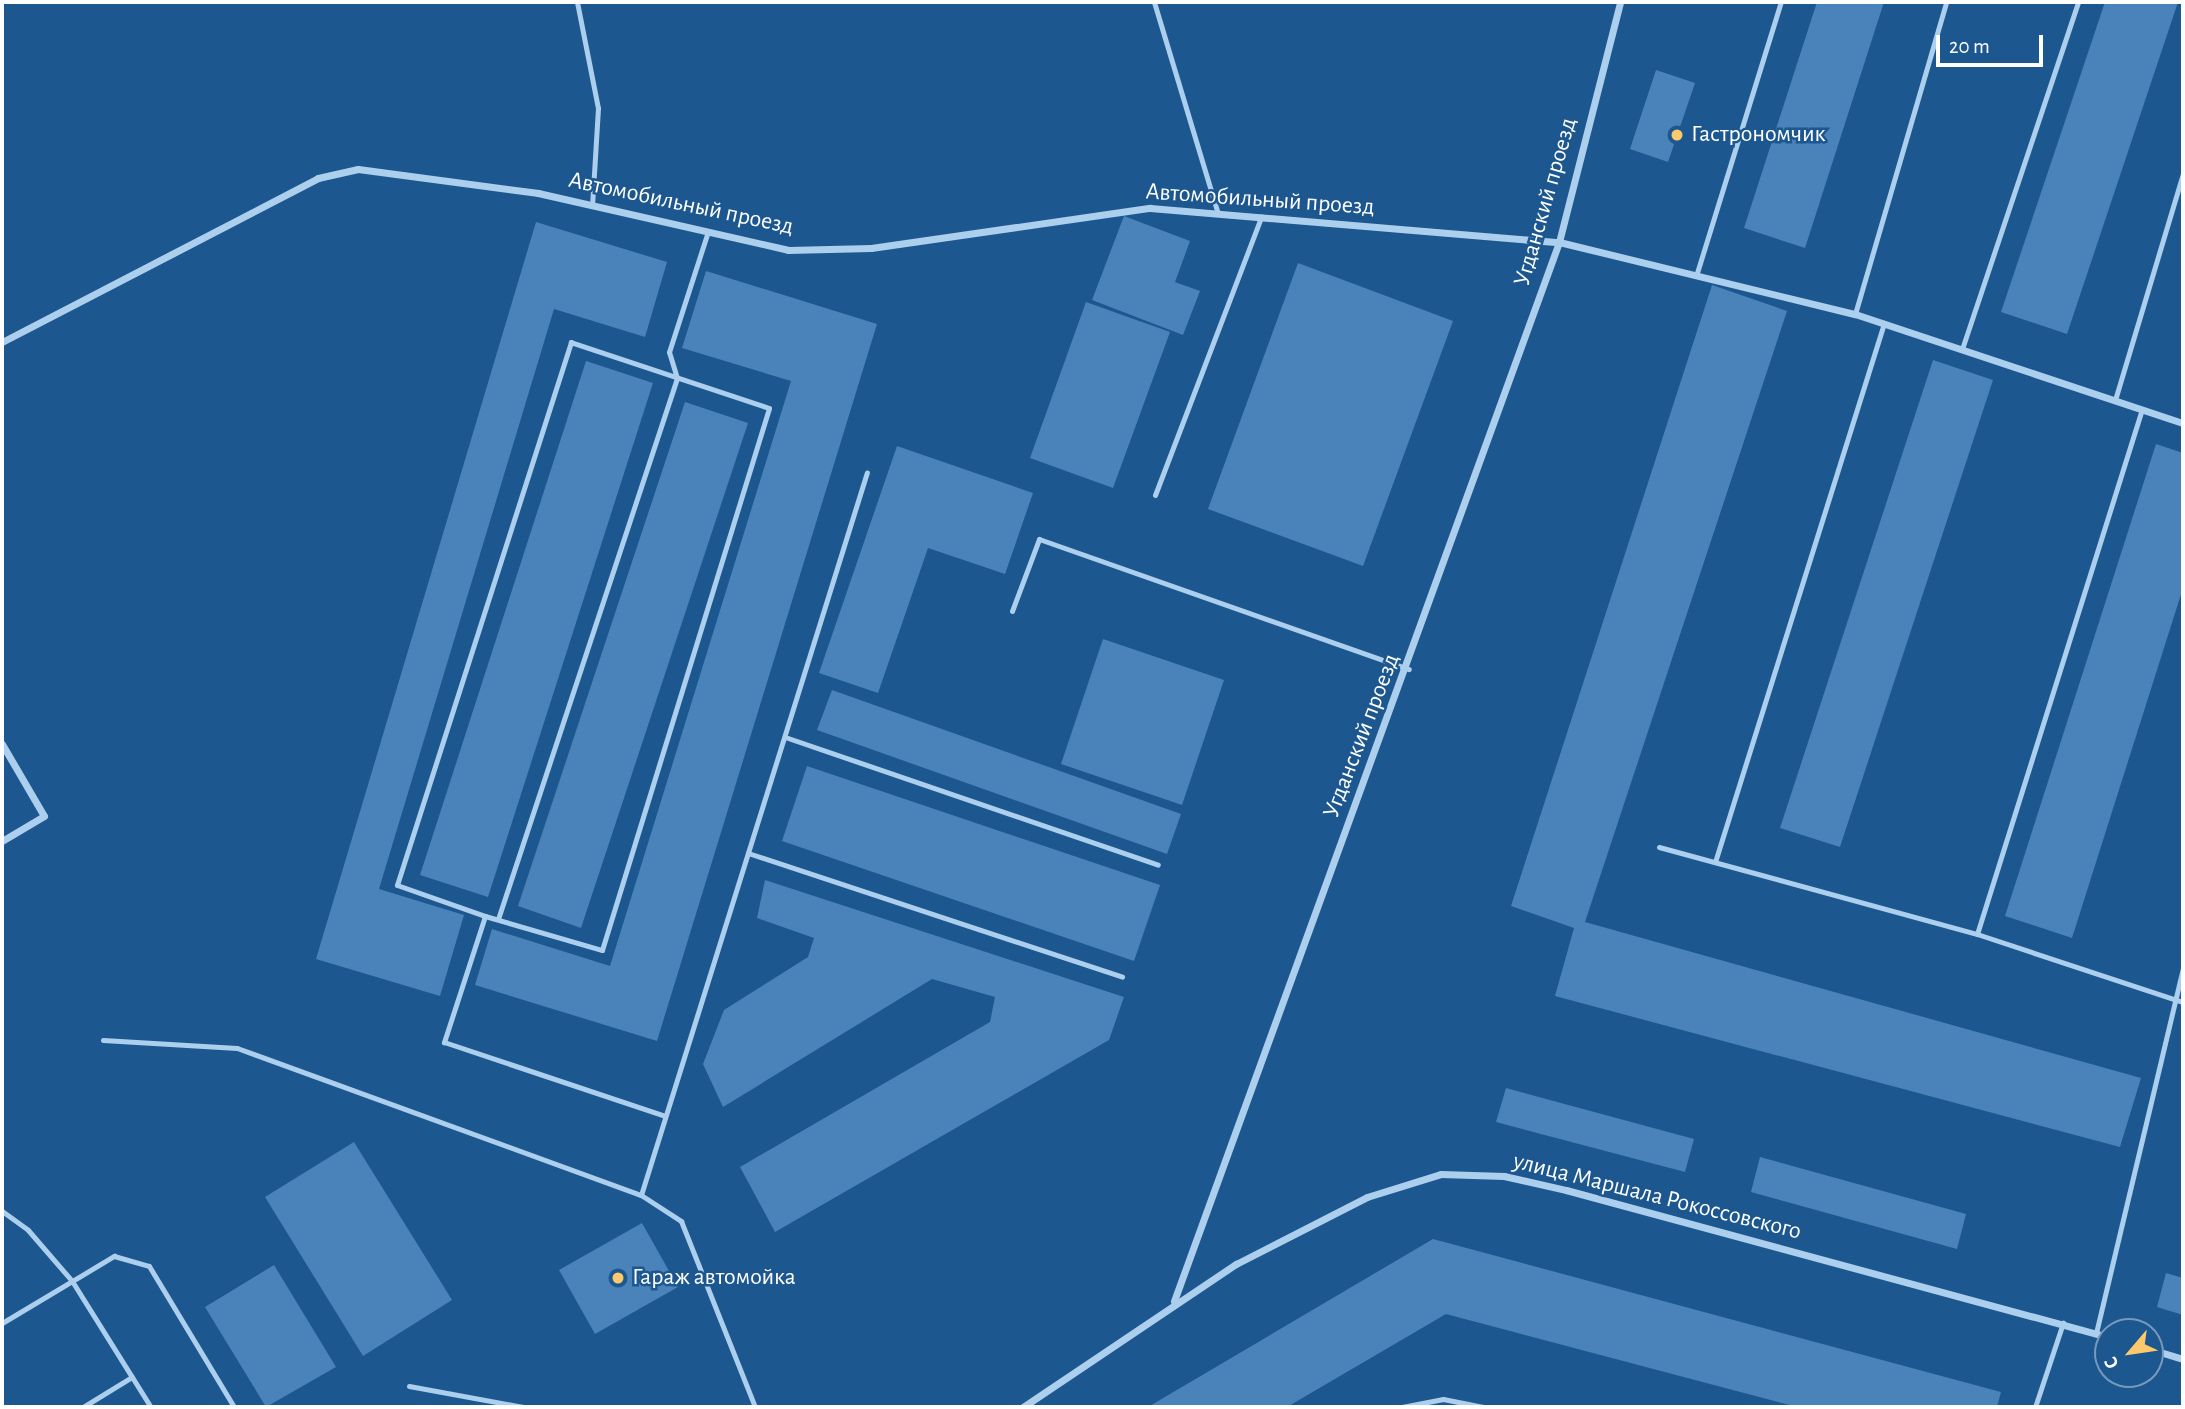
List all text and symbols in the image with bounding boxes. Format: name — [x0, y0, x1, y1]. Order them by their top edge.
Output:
scale bar — [1940, 21, 2047, 65]
text: 20 m — [1949, 36, 1990, 57]
street label: Угданский проезд — [1508, 115, 1584, 289]
place label: Гастрономчик — [1691, 121, 1825, 149]
marker: Гастрономчик — [1669, 127, 1685, 143]
street label: Автомобильный проезд — [566, 166, 796, 242]
street label: Автомобильный проезд — [1145, 178, 1375, 222]
street label: Угданский проезд — [1317, 650, 1407, 822]
street label: улица Маршала Рокоссовского — [1510, 1147, 1804, 1247]
place label: Гараж автомойка — [632, 1264, 796, 1292]
marker: Гараж автомойка — [610, 1270, 626, 1286]
north arrow — [2094, 1318, 2164, 1388]
text: С — [2101, 1353, 2123, 1372]

